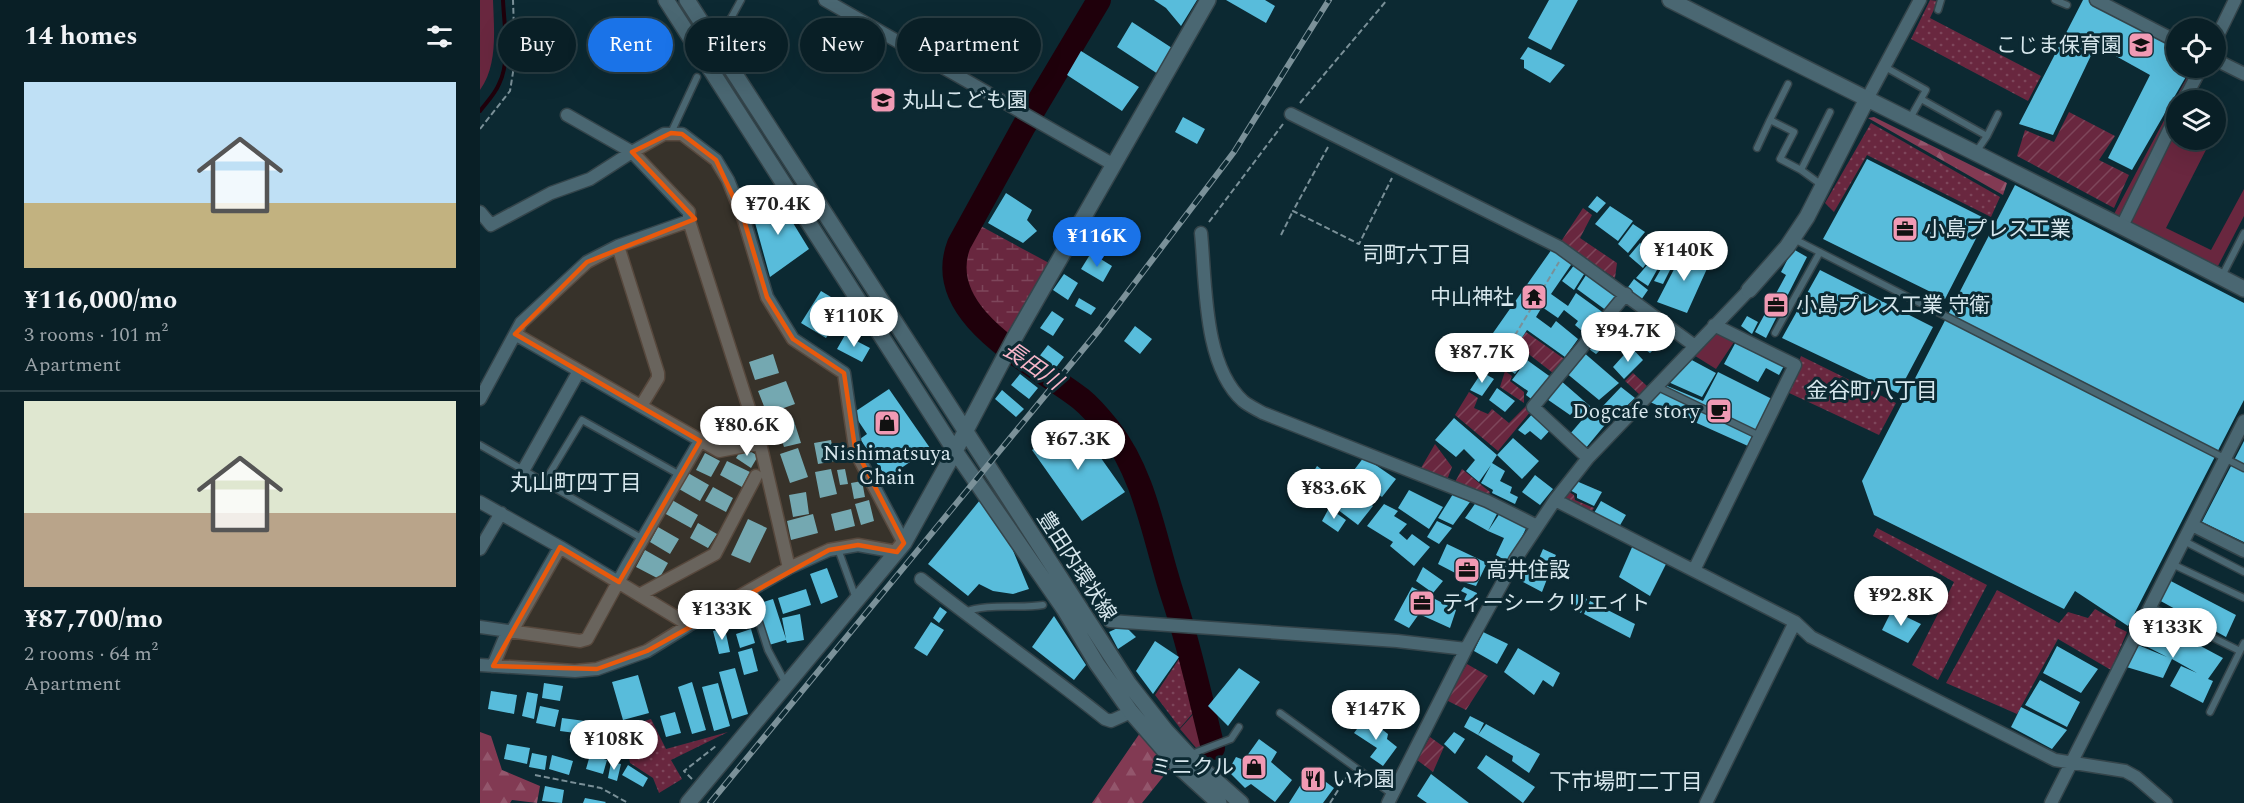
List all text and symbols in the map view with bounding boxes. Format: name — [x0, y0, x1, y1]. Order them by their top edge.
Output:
text: 14 homes — [24, 16, 138, 56]
chip: Buy — [498, 18, 576, 72]
chip: Rent — [588, 18, 673, 72]
chip: Filters — [685, 18, 788, 72]
chip: New — [800, 18, 885, 72]
chip: Apartment — [897, 18, 1041, 72]
map controls — [2166, 18, 2226, 150]
button: locate — [2166, 18, 2226, 78]
icon: filters — [423, 20, 456, 53]
place label: こじま保育園 — [1996, 30, 2122, 62]
school or university icon: こじま保育園 — [2126, 30, 2156, 60]
school or university icon: 丸山こども園 — [868, 85, 898, 115]
place label: 丸山こども園 — [902, 85, 1028, 117]
button: layers — [2166, 90, 2226, 150]
icon: home — [186, 121, 294, 229]
pin: ¥70.4K — [729, 185, 827, 236]
text: ¥70.4K — [745, 189, 811, 219]
office icon: 小島プレス工業 — [1890, 214, 1920, 244]
place label: 小島プレス工業 — [1924, 214, 2071, 246]
pin: ¥116K — [1055, 217, 1139, 268]
text: ¥116K — [1067, 221, 1127, 251]
pin: ¥140K — [1642, 231, 1726, 282]
text: ¥140K — [1654, 235, 1714, 265]
district label: 司町六丁目 — [1362, 239, 1472, 272]
text: ¥116,000/mo — [24, 280, 177, 320]
place label: 中山神社 — [1430, 282, 1514, 314]
temple icon: 中山神社 — [1519, 282, 1549, 312]
office icon: 小島プレス工業 守衛 — [1761, 290, 1791, 320]
place label: 小島プレス工業 守衛 — [1796, 290, 1990, 322]
pin: ¥110K — [812, 297, 896, 348]
text: ¥110K — [824, 301, 884, 331]
pin: ¥94.7K — [1579, 312, 1677, 363]
text: ¥94.7K — [1595, 316, 1661, 346]
text: 3 rooms · 101 m² — [24, 320, 168, 350]
pin: ¥87.7K — [1433, 333, 1531, 384]
water label: 長田川 — [996, 334, 1070, 400]
text: ¥87.7K — [1449, 337, 1515, 367]
text: Apartment — [24, 350, 121, 380]
district label: 金谷町八丁目 — [1806, 375, 1938, 408]
place label: Dogcafe story — [1572, 396, 1701, 428]
cafe icon: Dogcafe story — [1704, 396, 1734, 426]
pin: ¥80.6K — [698, 406, 796, 457]
shop icon: Nishimatsuya Chain — [872, 408, 902, 438]
text: ¥80.6K — [714, 410, 780, 440]
pin: ¥67.3K — [1029, 420, 1127, 471]
text: ¥67.3K — [1045, 424, 1111, 454]
place label: Nishimatsuya Chain — [823, 438, 952, 494]
icon: home — [186, 440, 294, 548]
district label: 丸山町四丁目 — [510, 467, 642, 500]
pin: ¥83.6K — [1285, 469, 1383, 520]
text: ¥83.6K — [1301, 473, 1367, 503]
street label: 豊田内環状線 — [1028, 505, 1124, 628]
office icon: 高井住設 — [1452, 555, 1482, 585]
place label: 高井住設 — [1486, 555, 1570, 587]
pin: ¥92.8K — [1852, 576, 1950, 627]
text: ¥92.8K — [1868, 580, 1934, 610]
office icon: ティーシークリエイト — [1407, 588, 1437, 618]
place label: ティーシークリエイト — [1442, 588, 1650, 620]
pin: ¥133K — [680, 590, 764, 641]
text: ¥133K — [692, 594, 752, 624]
text: ¥87,700/mo — [24, 599, 163, 639]
pin: ¥133K — [2131, 608, 2215, 659]
text: ¥133K — [2143, 612, 2203, 642]
text: 2 rooms · 64 m² — [24, 639, 158, 669]
text: Apartment — [24, 669, 121, 699]
pin: ¥147K — [1334, 690, 1418, 741]
text: ¥147K — [1346, 694, 1406, 724]
pin: ¥108K — [572, 720, 656, 771]
text: ¥108K — [584, 724, 644, 754]
place label: ミニクル — [1151, 752, 1234, 784]
shop icon: ミニクル — [1239, 752, 1269, 782]
restaurant icon: いわ園 — [1298, 764, 1328, 794]
place label: いわ園 — [1332, 764, 1395, 796]
district label: 下市場町二丁目 — [1549, 766, 1703, 799]

